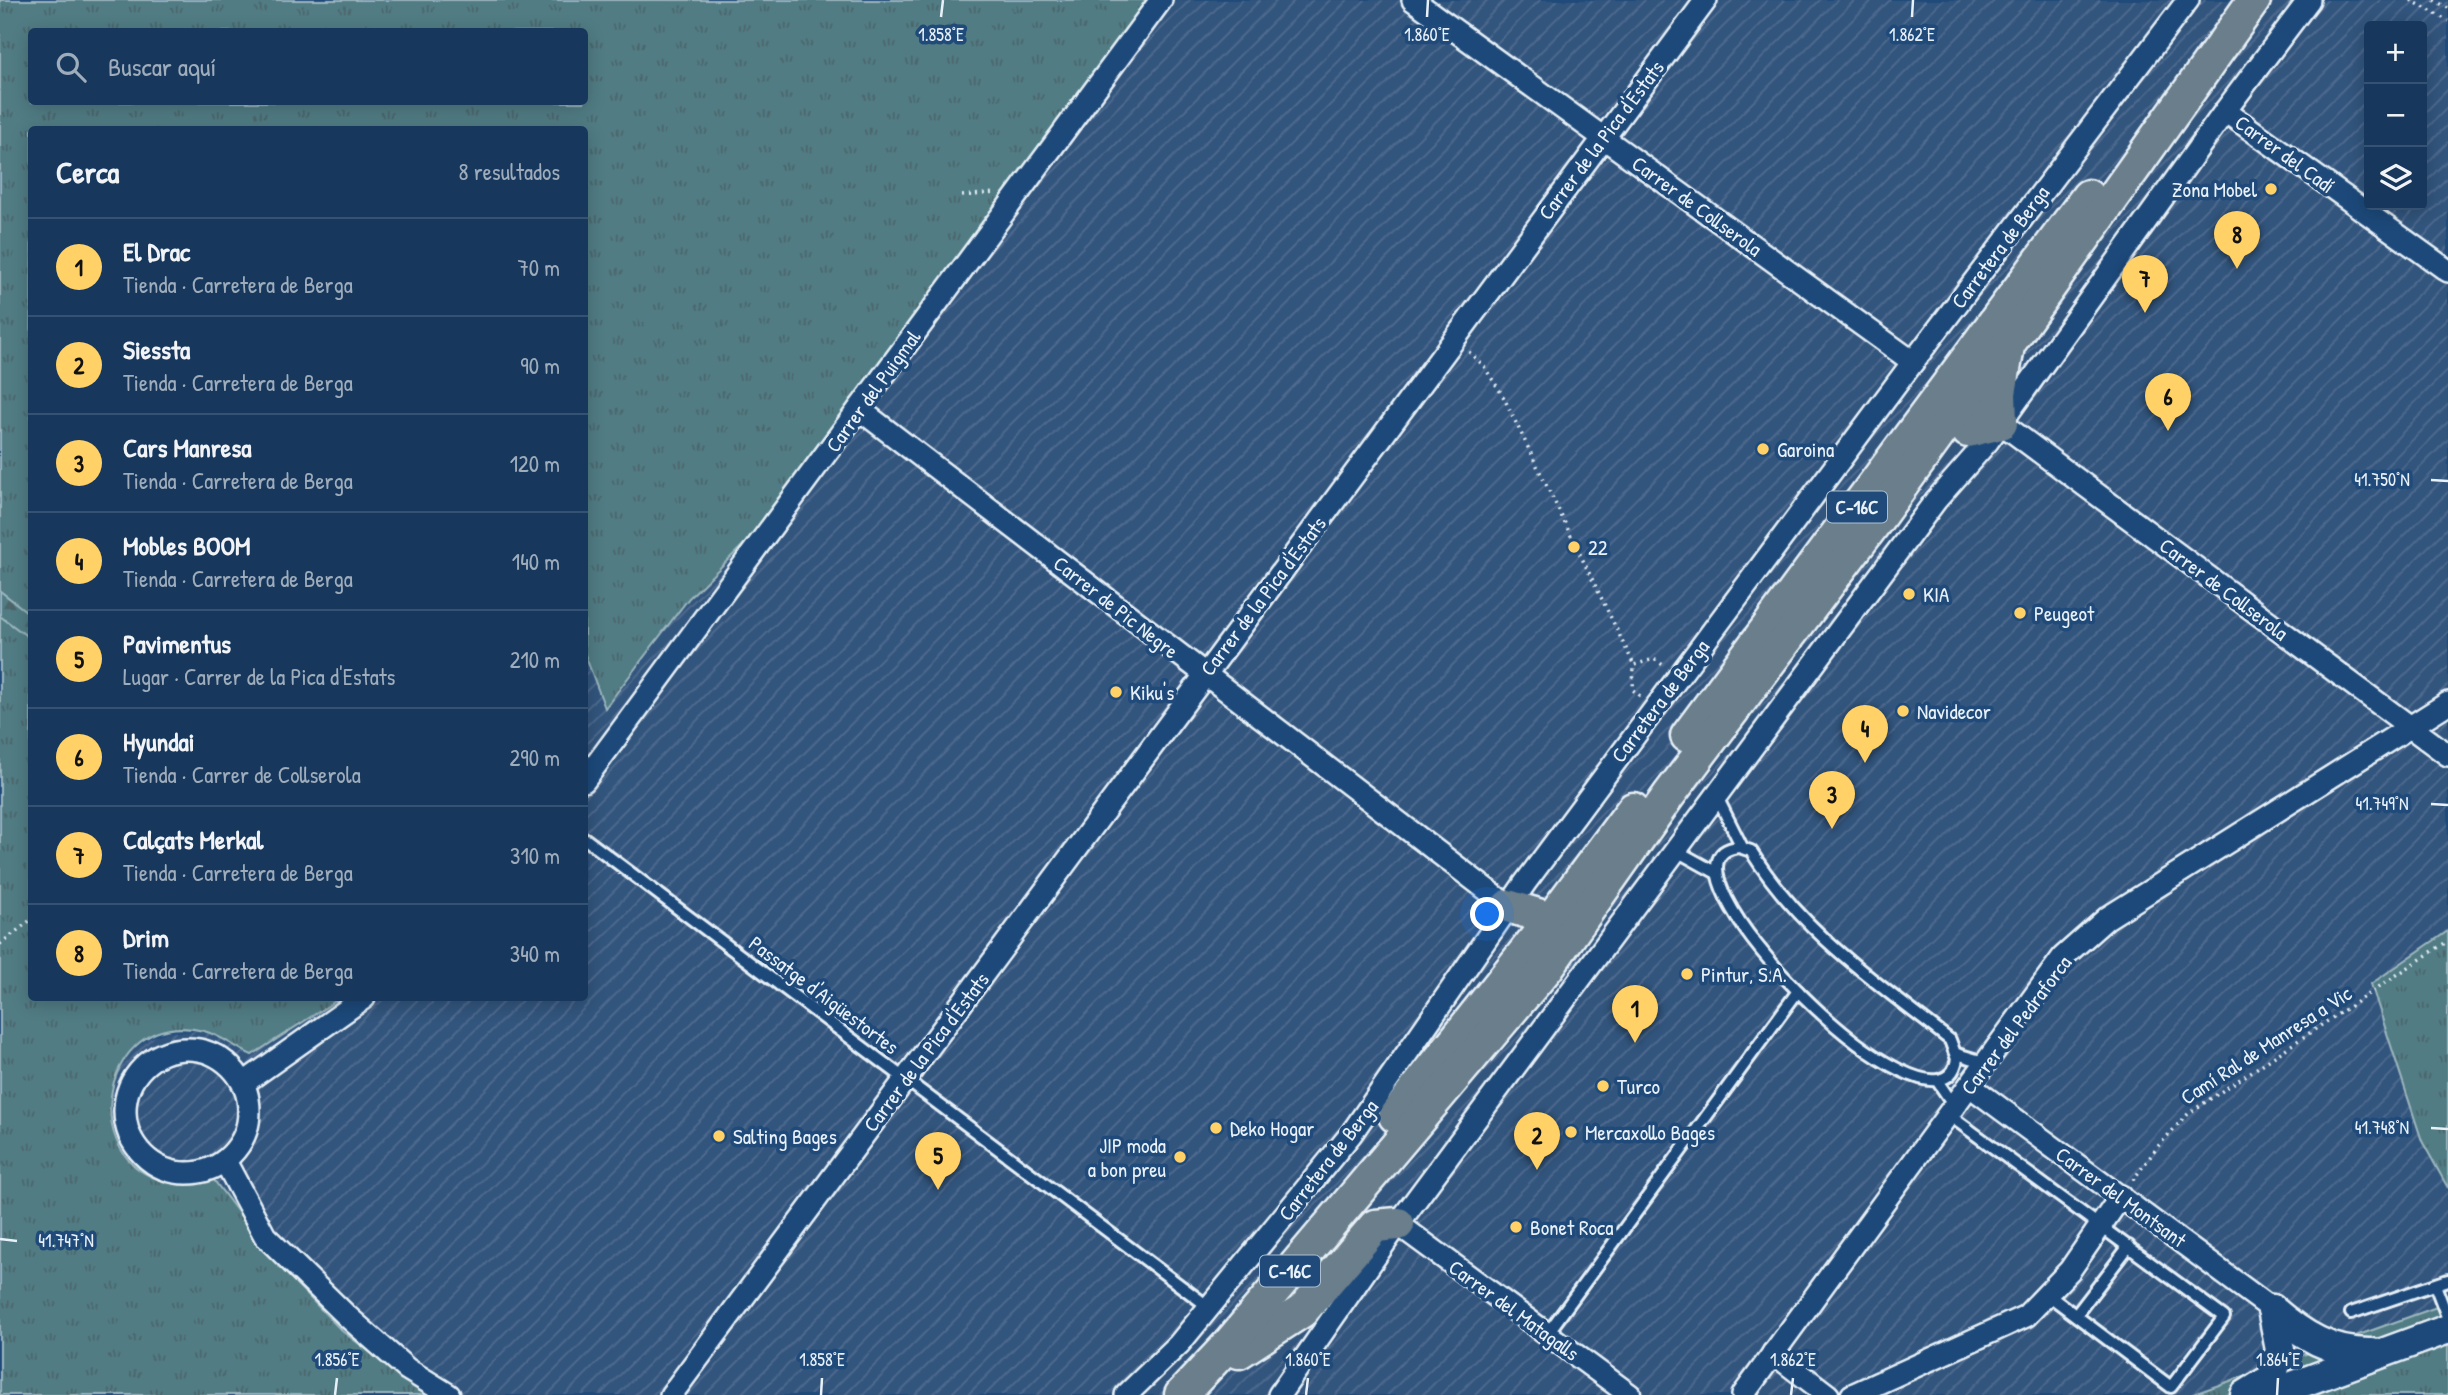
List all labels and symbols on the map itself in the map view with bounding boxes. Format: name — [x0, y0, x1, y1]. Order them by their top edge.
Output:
text: 1.858°E — [918, 22, 964, 47]
text: 1.860°E — [1404, 22, 1450, 47]
text: 1.862°E — [1889, 22, 1935, 47]
street label: Carrer de la Pica d'Estats — [1531, 54, 1671, 226]
street label: Carrer del Cadí — [2229, 108, 2341, 200]
street label: Carrer de Collserola — [1626, 149, 1768, 263]
place label: Zona Mobel — [2172, 175, 2257, 204]
street label: Carretera de Berga — [1944, 180, 2056, 314]
marker: Zona Mobel — [2263, 181, 2279, 197]
pin: 8 — [2214, 211, 2260, 269]
pin: 7 — [2122, 255, 2168, 313]
street label: Carrer del Puigmal — [819, 324, 928, 458]
pin: 6 — [2145, 373, 2191, 431]
place label: Garoina — [1777, 435, 1834, 464]
marker: Garoina — [1755, 441, 1771, 457]
text: 41.750°N — [2354, 467, 2410, 492]
road number: C-16C — [1827, 492, 1887, 522]
street label: Carrer de la Pica d'Estats — [1193, 510, 1333, 682]
street label: Carrer de Collserola — [2154, 531, 2294, 647]
place label: 22 — [1588, 533, 1608, 562]
marker: 22 — [1566, 539, 1582, 555]
street label: Carrer de Pic Negre — [1047, 549, 1185, 665]
place label: KIA — [1923, 580, 1949, 609]
marker: KIA — [1901, 586, 1917, 602]
place label: Peugeot — [2034, 599, 2095, 628]
marker: Peugeot — [2012, 605, 2028, 621]
street label: Carretera de Berga — [1604, 634, 1716, 768]
place label: Kiku's — [1130, 678, 1174, 707]
marker: Kiku's — [1108, 684, 1124, 700]
place label: Navidecor — [1917, 697, 1991, 726]
marker: Navidecor — [1895, 703, 1911, 719]
pin: 4 — [1842, 705, 1888, 763]
pin: 3 — [1809, 771, 1855, 829]
text: 41.749°N — [2355, 791, 2409, 816]
your location — [1470, 897, 1504, 931]
street label: Passatge d'Aigüestortes — [743, 929, 905, 1061]
street label: Carrer del Pedraforca — [1954, 949, 2078, 1101]
place label: Pintur, S.A. — [1701, 960, 1787, 989]
street label: Carrer de la Pica d'Estats — [856, 966, 996, 1138]
marker: Pintur, S.A. — [1679, 966, 1695, 982]
street label: Camí Ral de Manresa a Vic — [2175, 978, 2358, 1111]
pin: 1 — [1612, 985, 1658, 1043]
place label: Turco — [1617, 1072, 1660, 1101]
marker: Turco — [1595, 1078, 1611, 1094]
street label: Carretera de Berga — [1271, 1093, 1385, 1227]
pin: 2 — [1514, 1112, 1560, 1170]
place label: Deko Hogar — [1230, 1114, 1314, 1143]
text: 41.748°N — [2355, 1115, 2409, 1140]
place label: Mercaxollo Bages — [1585, 1118, 1715, 1147]
marker: Deko Hogar — [1208, 1120, 1224, 1136]
place label: Salting Bages — [733, 1122, 837, 1151]
marker: Mercaxollo Bages — [1563, 1124, 1579, 1140]
marker: Salting Bages — [711, 1128, 727, 1144]
place label: JIP moda a bon preu — [1088, 1131, 1167, 1184]
pin: 5 — [915, 1132, 961, 1190]
street label: Carrer del Montsant — [2050, 1140, 2193, 1255]
marker: JIP moda a bon preu — [1172, 1149, 1188, 1165]
place label: Bonet Roca — [1530, 1213, 1613, 1242]
marker: Bonet Roca — [1508, 1219, 1524, 1235]
text: 41.747°N — [38, 1228, 94, 1253]
street label: Carrer del Matagalls — [1443, 1253, 1585, 1367]
road number: C-16C — [1260, 1256, 1320, 1287]
text: 1.856°E — [314, 1347, 360, 1372]
text: 1.858°E — [799, 1347, 845, 1372]
text: 1.860°E — [1285, 1347, 1331, 1372]
text: 1.862°E — [1770, 1347, 1816, 1372]
text: 1.864°E — [2256, 1347, 2300, 1372]

